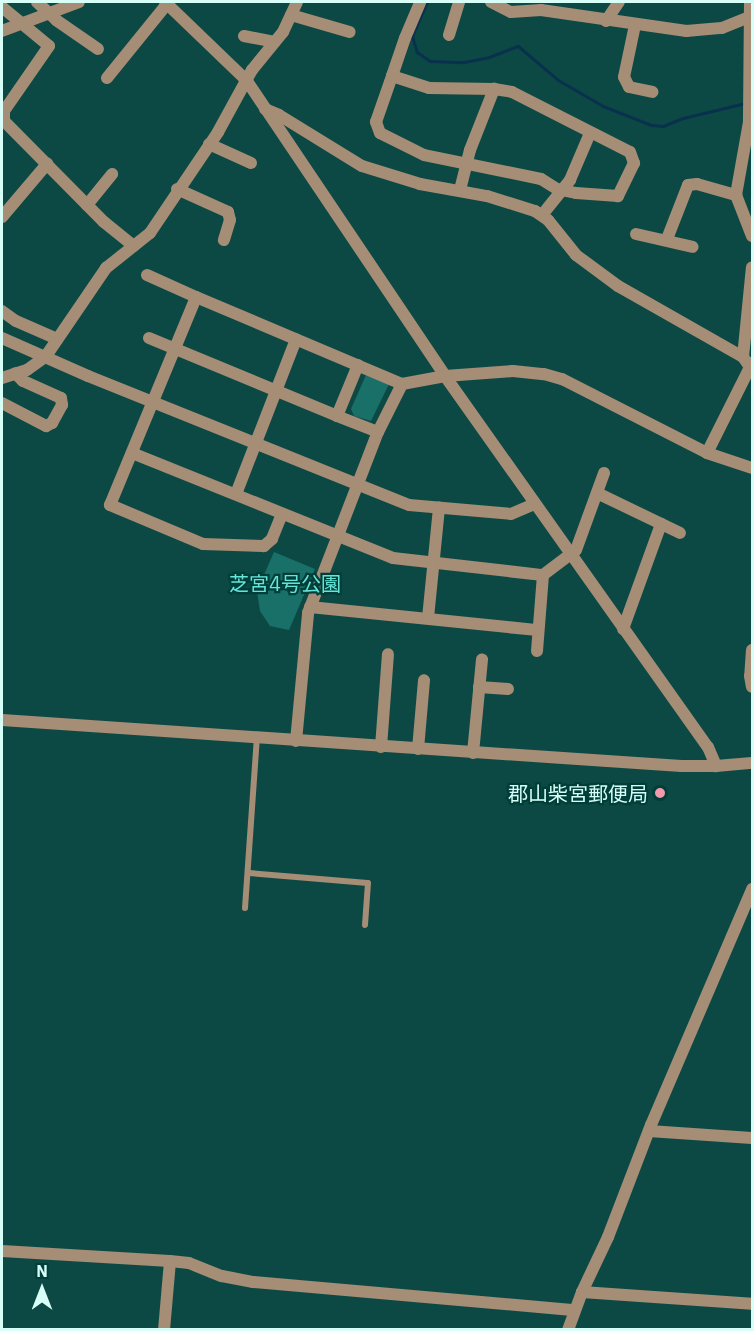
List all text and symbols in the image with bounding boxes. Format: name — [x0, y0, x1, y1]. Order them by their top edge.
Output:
park label: 芝宮4号公園 — [229, 571, 341, 595]
place label: 郡山柴宮郵便局 — [508, 781, 648, 805]
marker: 郡山柴宮郵便局 — [653, 786, 667, 800]
north arrow — [12, 1259, 72, 1319]
text: N — [36, 1261, 48, 1281]

